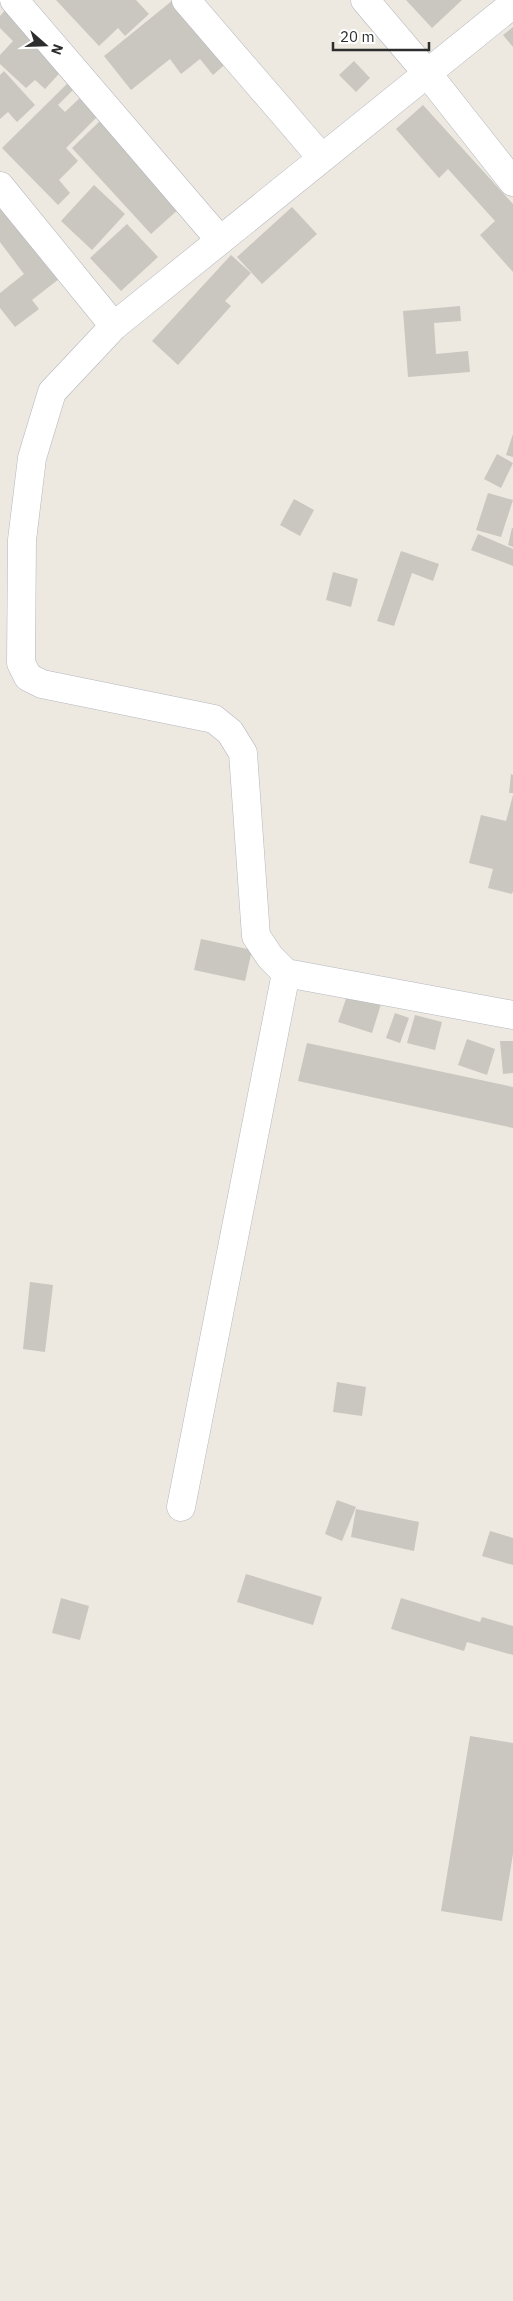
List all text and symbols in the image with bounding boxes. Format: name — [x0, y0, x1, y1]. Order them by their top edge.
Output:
north arrow — [20, 20, 70, 70]
scale bar — [333, 20, 429, 52]
text: 20 m — [340, 27, 375, 46]
text: N — [47, 42, 67, 57]

